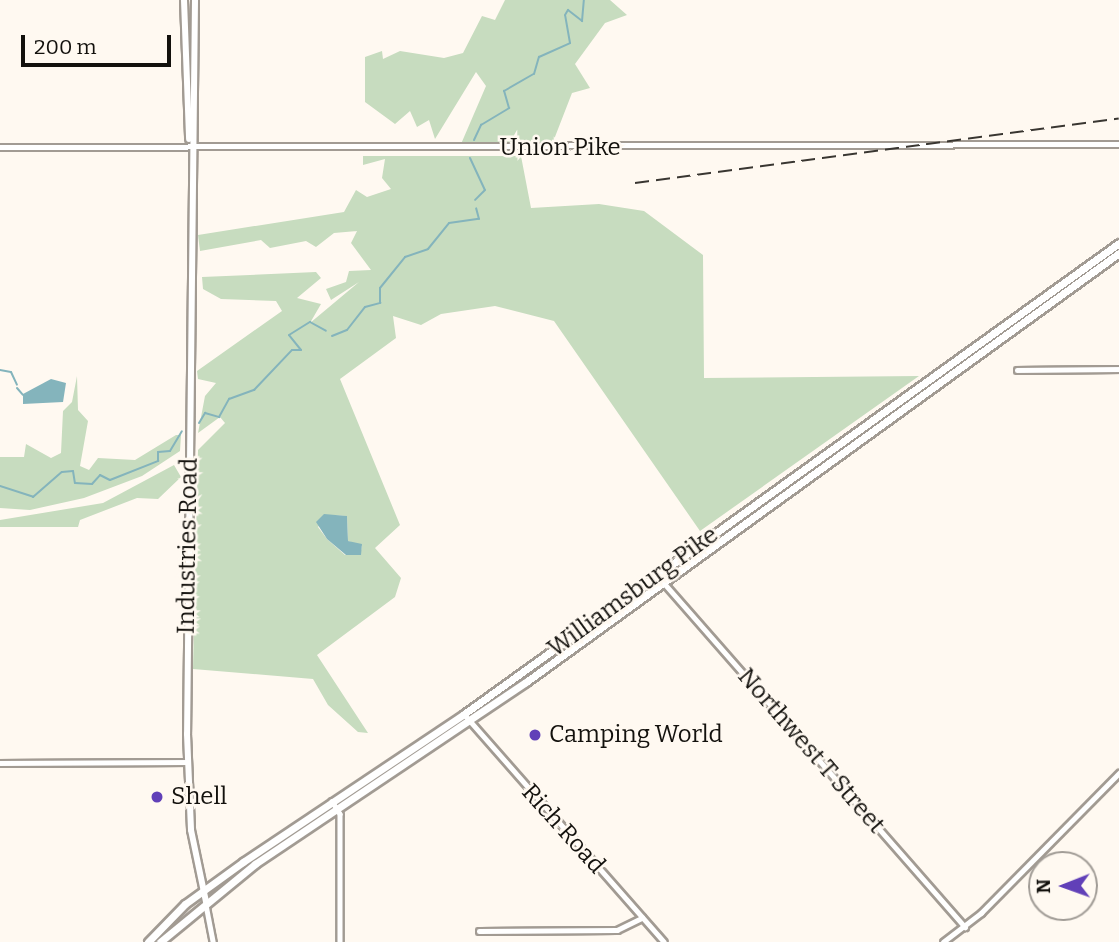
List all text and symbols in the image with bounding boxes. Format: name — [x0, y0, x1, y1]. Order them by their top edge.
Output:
scale bar — [24, 21, 175, 65]
text: 200 m — [34, 34, 97, 60]
street label: Union Pike — [499, 134, 621, 162]
street label: Industries Road — [172, 458, 204, 634]
street label: Williamsburg Pike — [542, 521, 724, 663]
street label: Northwest T Street — [732, 663, 890, 839]
place label: Camping World — [549, 721, 723, 749]
marker: Camping World — [527, 727, 543, 743]
street label: Rich Road — [515, 778, 611, 880]
place label: Shell — [171, 783, 227, 811]
marker: Shell — [149, 789, 165, 805]
north arrow — [1028, 851, 1098, 921]
text: N — [1032, 879, 1055, 894]

